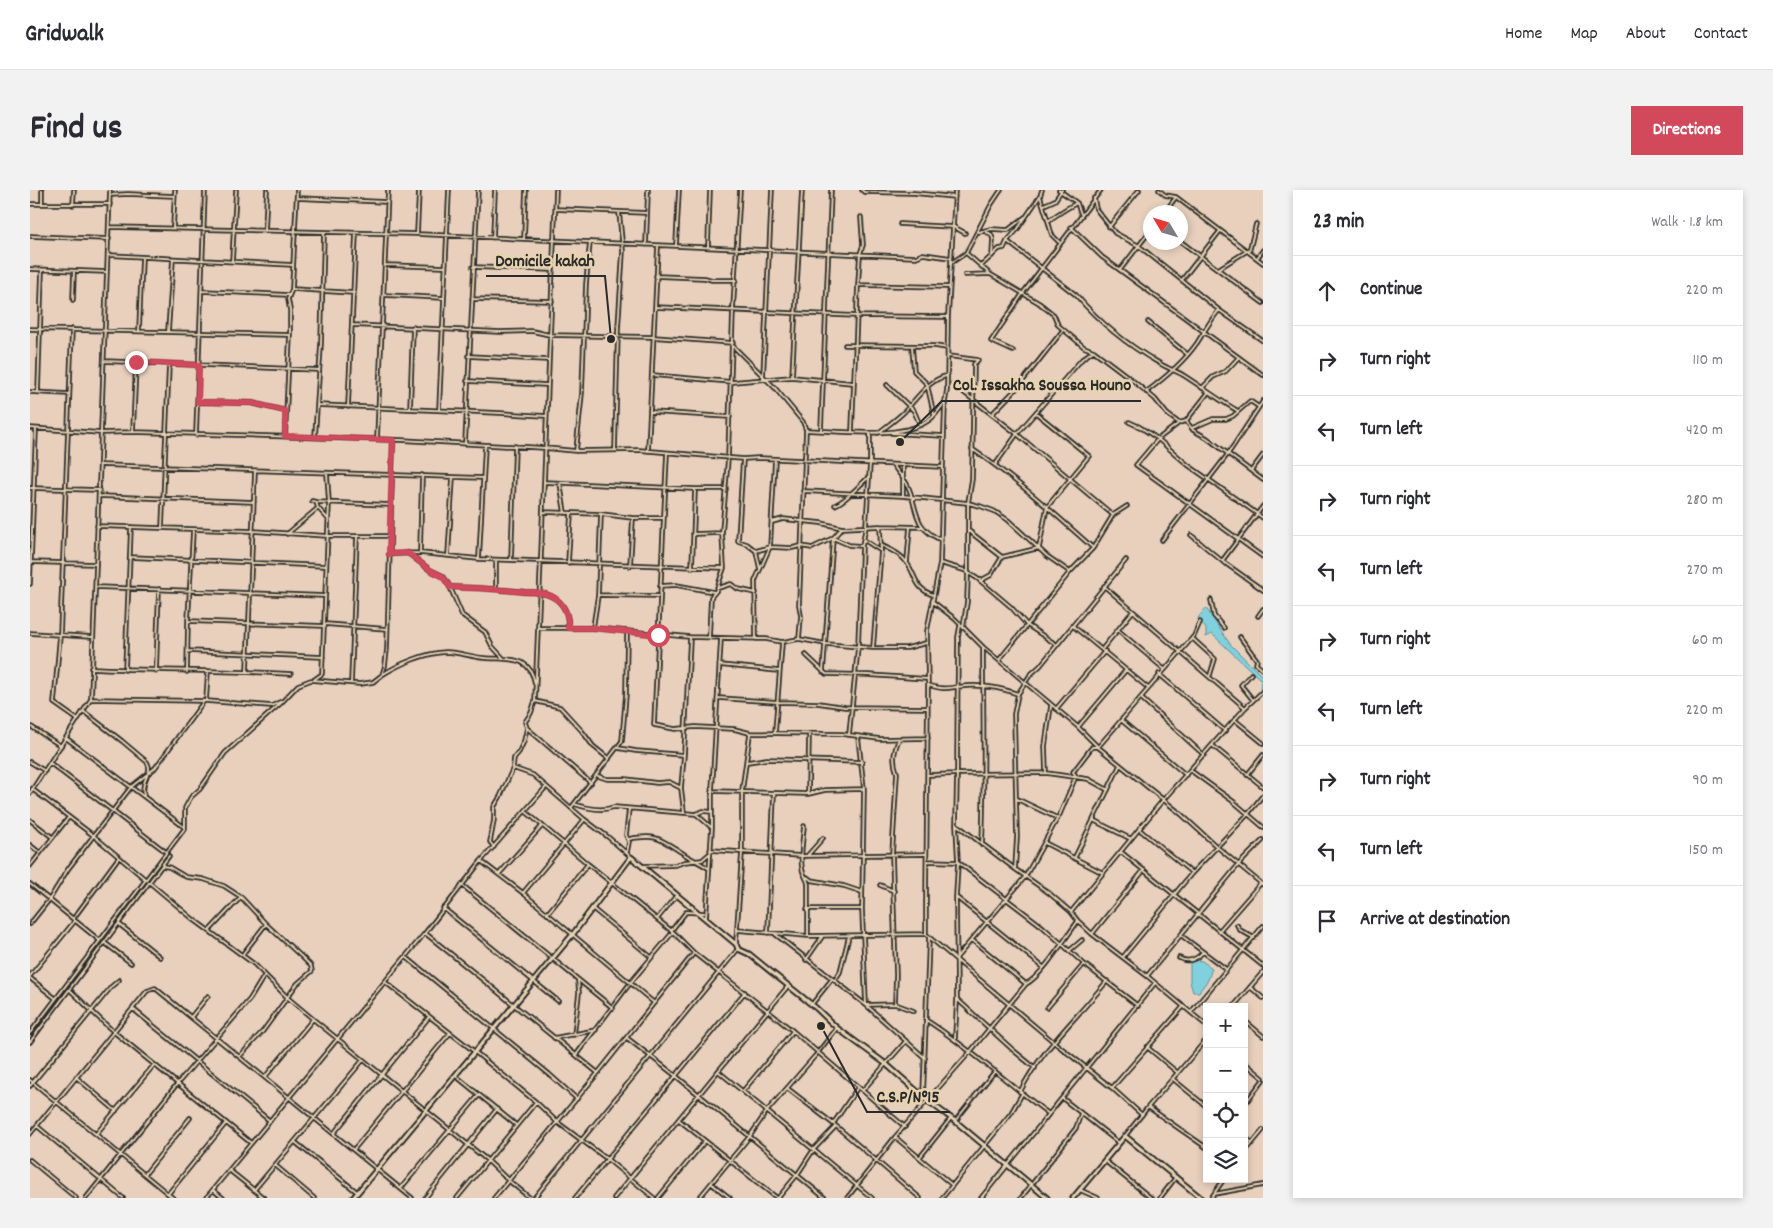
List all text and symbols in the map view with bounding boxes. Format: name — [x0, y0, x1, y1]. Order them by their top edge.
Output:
text: Gridwalk — [25, 18, 104, 52]
text: Home — [1505, 22, 1542, 47]
text: Map — [1570, 22, 1598, 47]
text: About — [1626, 22, 1666, 47]
text: Contact — [1694, 22, 1748, 47]
text: Find us — [30, 105, 122, 155]
button: Directions — [1631, 106, 1743, 155]
north arrow — [1143, 205, 1188, 250]
text: 23 min — [1313, 208, 1364, 238]
text: Walk · 1.8 km — [1651, 211, 1723, 234]
callout: Domicile kakah — [486, 243, 605, 276]
text: Domicile kakah — [495, 250, 595, 275]
icon: ahead — [1313, 277, 1341, 305]
text: Continue — [1360, 277, 1422, 304]
text: 220 m — [1686, 279, 1723, 302]
icon: right — [1313, 347, 1341, 375]
text: Turn right — [1360, 347, 1431, 374]
text: 110 m — [1693, 349, 1723, 372]
route end — [125, 351, 148, 374]
callout: Col. Issakha Soussa Houno — [942, 368, 1141, 401]
text: Col. Issakha Soussa Houno — [953, 374, 1131, 399]
icon: left — [1313, 417, 1341, 445]
text: Turn left — [1360, 417, 1423, 444]
text: 420 m — [1686, 419, 1723, 442]
icon: right — [1313, 487, 1341, 515]
text: Turn right — [1360, 487, 1431, 514]
text: 280 m — [1686, 489, 1723, 512]
icon: left — [1313, 557, 1341, 585]
text: Turn left — [1360, 557, 1423, 584]
text: 270 m — [1687, 559, 1723, 582]
route start — [647, 624, 670, 647]
icon: right — [1313, 627, 1341, 655]
text: Turn right — [1360, 627, 1431, 654]
text: 60 m — [1692, 629, 1723, 652]
icon: left — [1313, 697, 1341, 725]
text: Turn left — [1360, 697, 1423, 724]
text: 220 m — [1686, 699, 1723, 722]
icon: right — [1313, 767, 1341, 795]
text: Turn right — [1360, 767, 1431, 794]
text: 90 m — [1692, 769, 1723, 792]
icon: left — [1313, 837, 1341, 865]
text: Turn left — [1360, 837, 1423, 864]
text: 150 m — [1689, 839, 1723, 862]
icon: arrive — [1313, 907, 1341, 935]
text: Arrive at destination — [1360, 907, 1510, 934]
map controls — [1203, 1003, 1248, 1183]
button: + — [1203, 1003, 1248, 1048]
button: − — [1203, 1048, 1248, 1093]
callout: C.S.P/N°15 — [867, 1079, 950, 1112]
text: C.S.P/N°15 — [876, 1086, 940, 1111]
button: locate — [1203, 1093, 1248, 1138]
button: layers — [1203, 1138, 1248, 1183]

